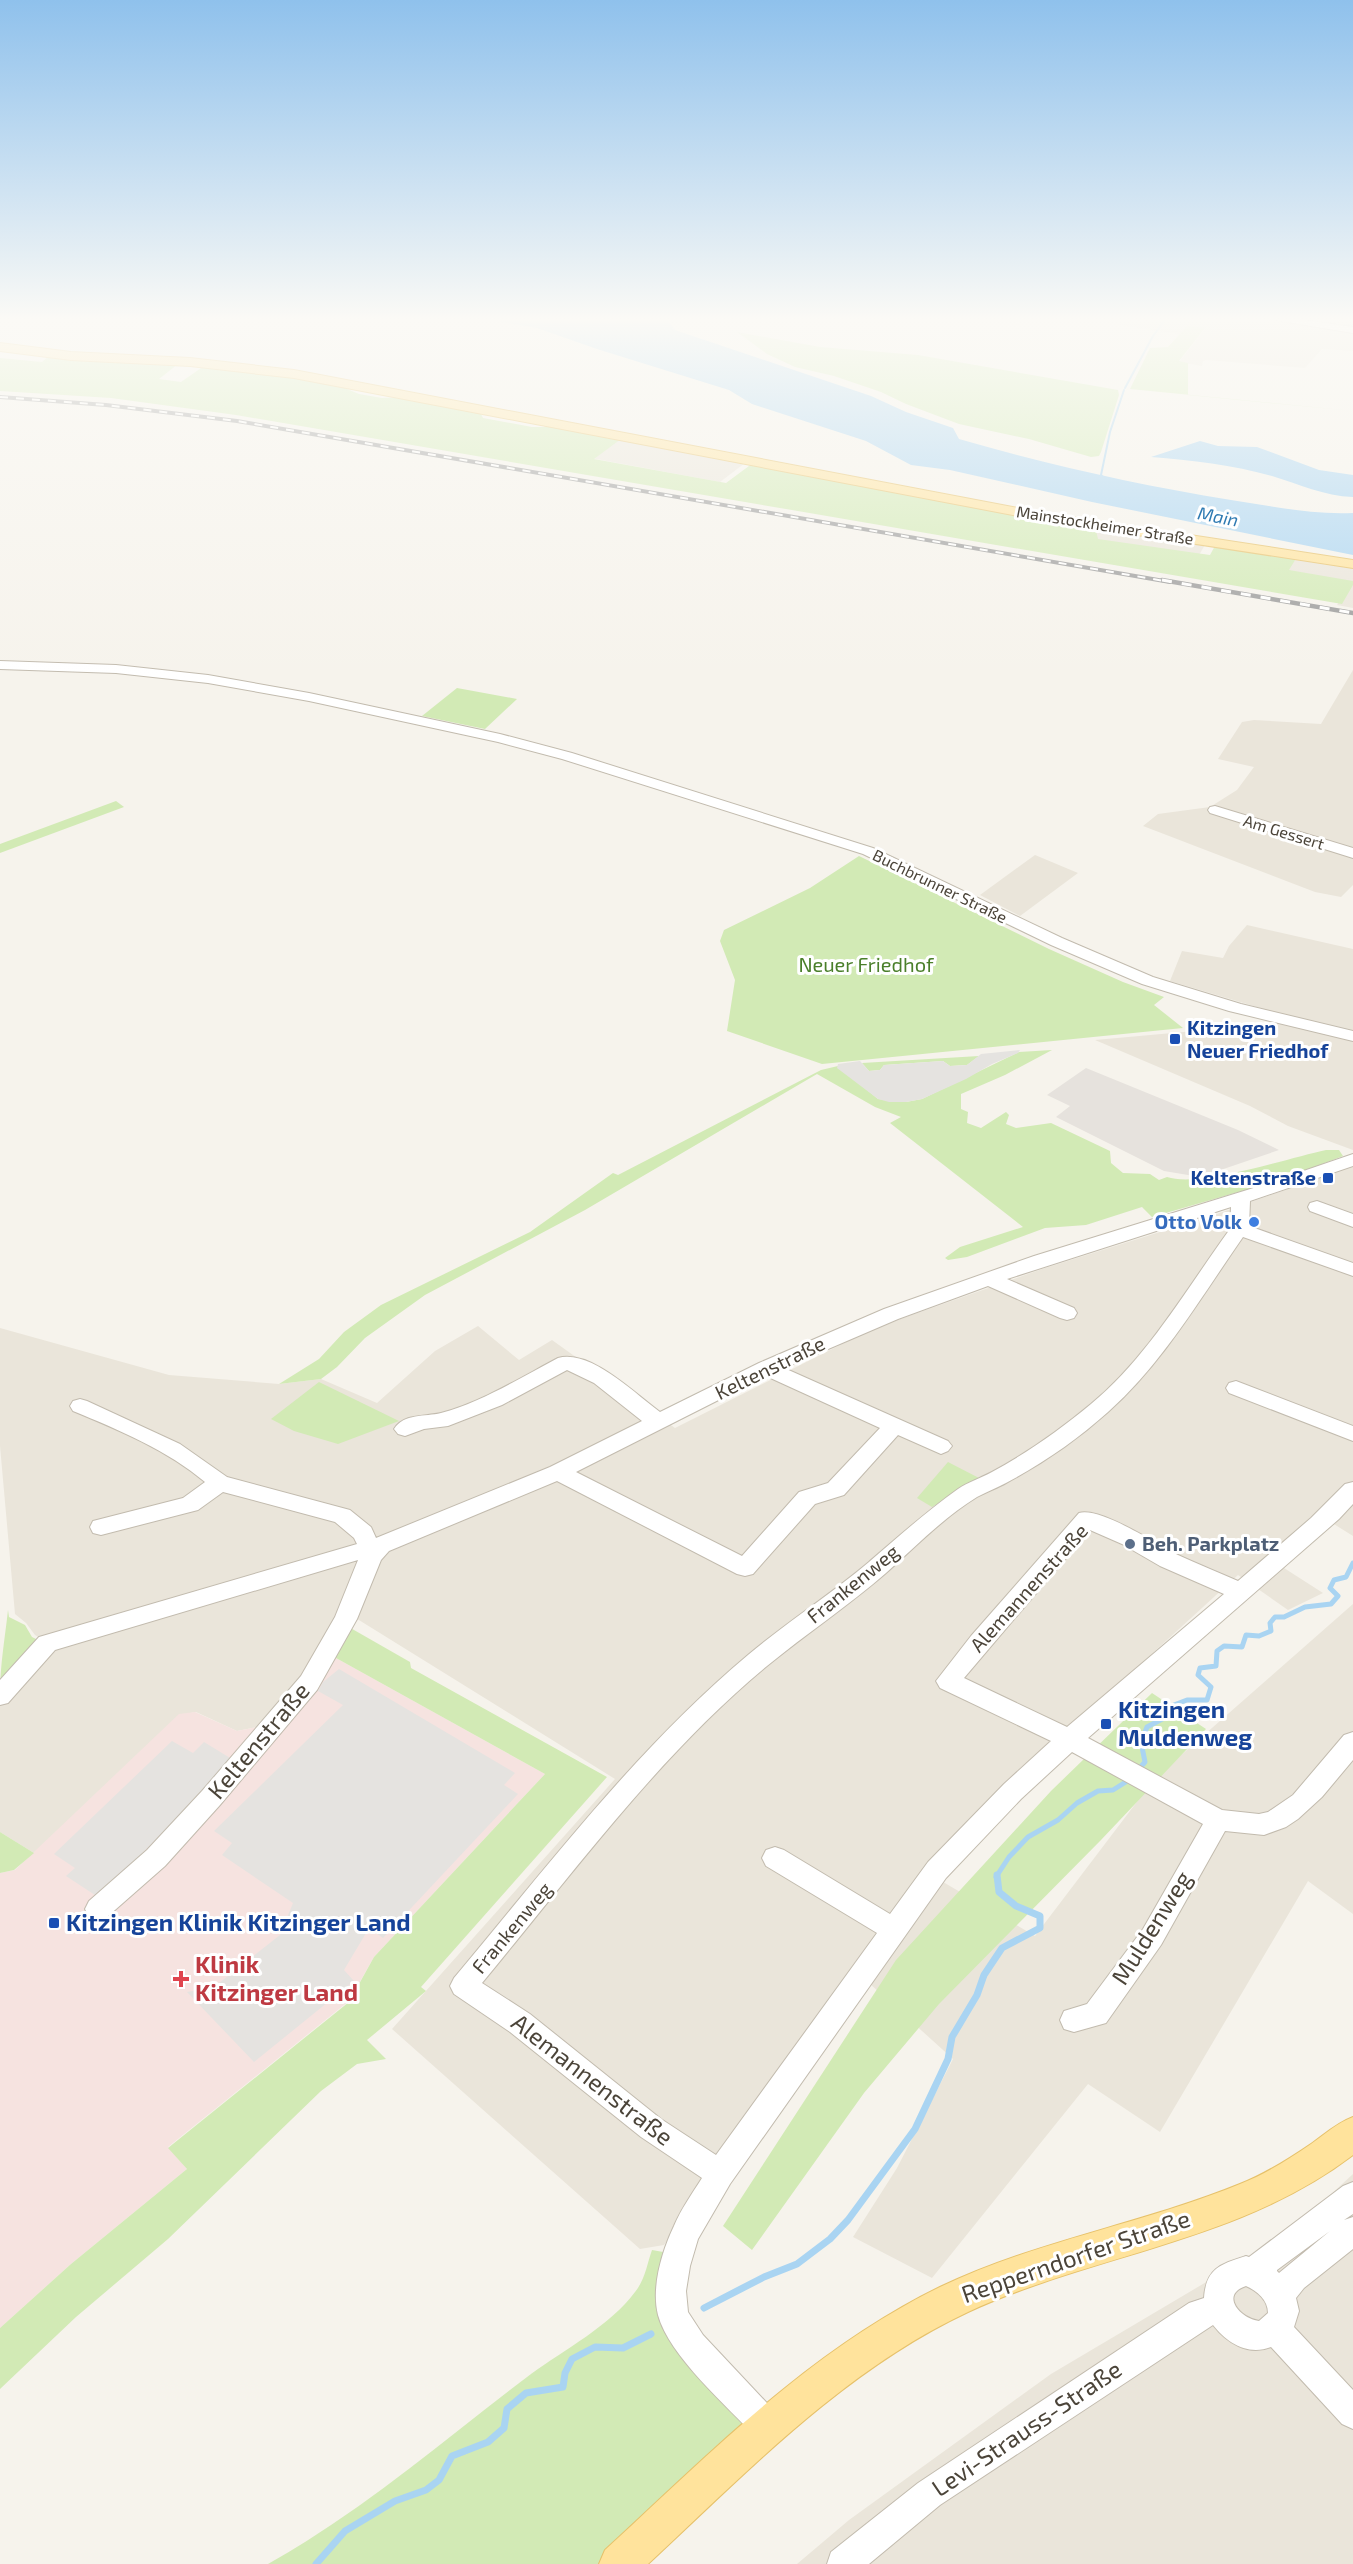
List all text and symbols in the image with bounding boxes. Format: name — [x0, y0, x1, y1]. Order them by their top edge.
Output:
street label: Mainstockheimer Straße — [1015, 501, 1195, 548]
water label: Main — [1196, 501, 1240, 531]
street label: Am Gessert — [1241, 810, 1327, 853]
street label: Buchbrunner Straße — [870, 845, 1011, 926]
park label: Neuer Friedhof — [798, 952, 934, 976]
place label: Kitzingen Neuer Friedhof — [1187, 1015, 1329, 1062]
marker: Kitzingen Neuer Friedhof — [1168, 1032, 1182, 1046]
place label: Keltenstraße — [1190, 1165, 1316, 1189]
marker: Keltenstraße — [1321, 1171, 1335, 1185]
place label: Otto Volk — [1155, 1209, 1243, 1233]
marker: Otto Volk — [1247, 1215, 1261, 1229]
street label: Keltenstraße — [711, 1330, 828, 1404]
street label: Alemannenstraße — [964, 1518, 1092, 1656]
place label: Beh. Parkplatz — [1142, 1531, 1279, 1555]
marker: Beh. Parkplatz — [1123, 1537, 1137, 1551]
street label: Frankenweg — [801, 1539, 903, 1628]
street label: Keltenstraße — [201, 1676, 315, 1804]
place label: Kitzingen Muldenweg — [1118, 1694, 1252, 1751]
marker: Kitzingen Muldenweg — [1099, 1717, 1113, 1731]
street label: Muldenweg — [1104, 1865, 1197, 1989]
street label: Frankenweg — [466, 1877, 556, 1978]
place label: Kitzingen Klinik Kitzinger Land — [66, 1907, 411, 1936]
marker: Kitzingen Klinik Kitzinger Land — [47, 1916, 61, 1930]
place label: Klinik Kitzinger Land — [195, 1949, 358, 2006]
marker: Klinik Kitzinger Land — [172, 1970, 190, 1988]
street label: Alemannenstraße — [506, 2007, 680, 2151]
street label: Repperndorfer Straße — [958, 2203, 1193, 2308]
street label: Levi-Strauss-Straße — [926, 2354, 1126, 2502]

